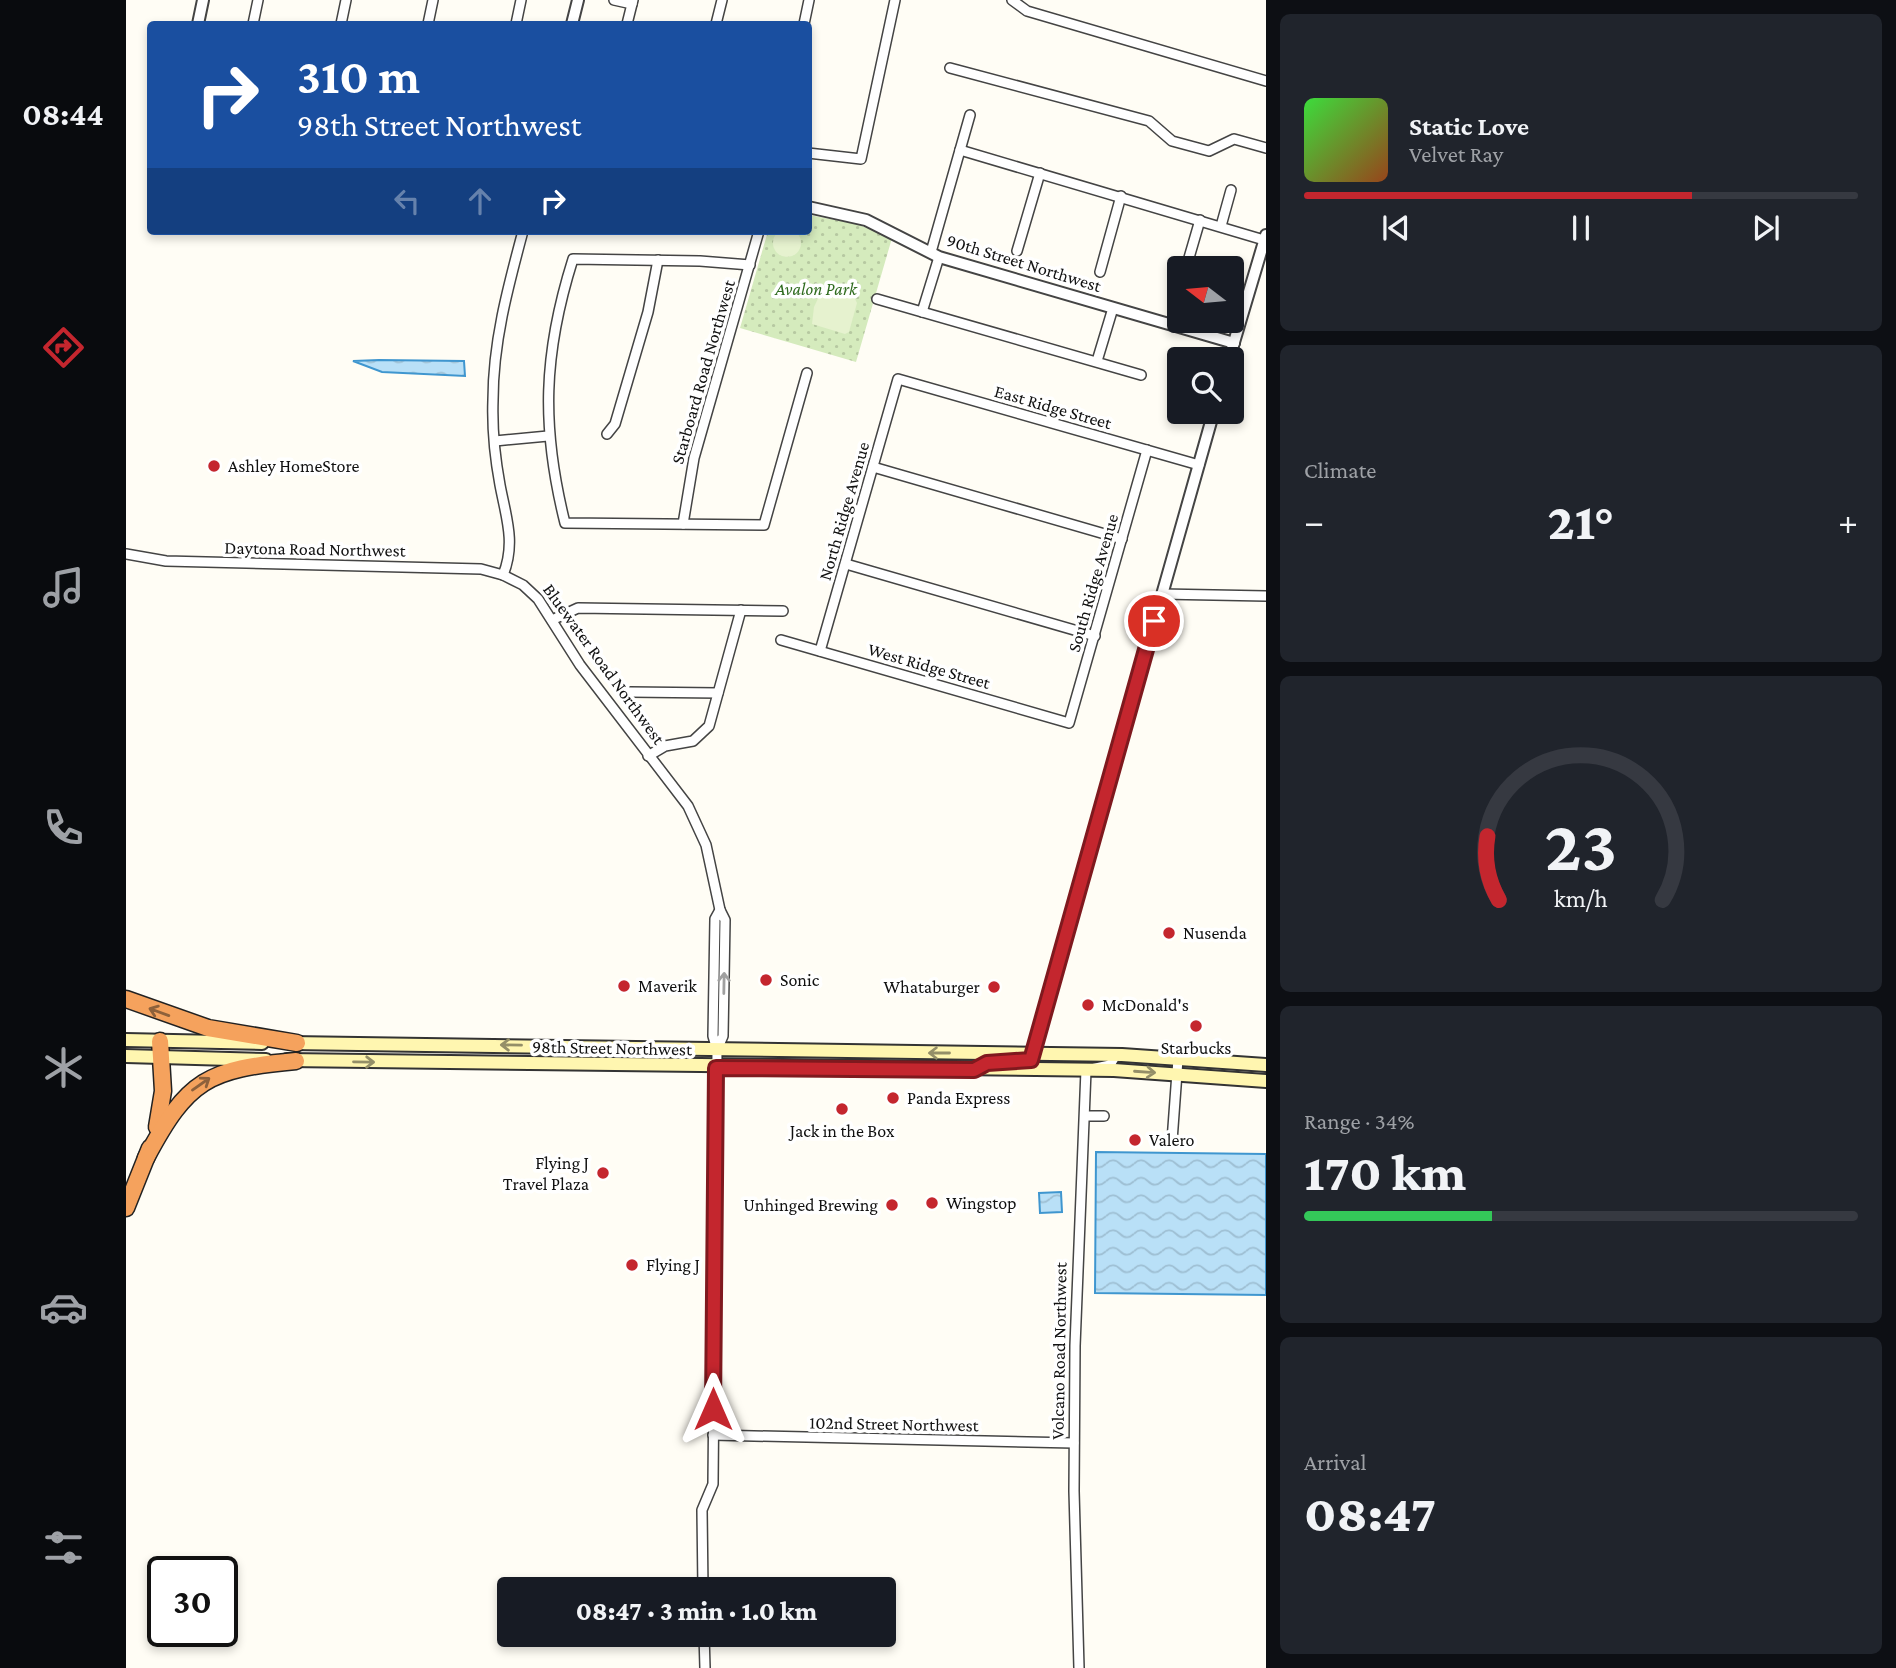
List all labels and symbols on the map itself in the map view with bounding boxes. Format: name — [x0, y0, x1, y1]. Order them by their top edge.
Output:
street label: 90th Street Northwest — [944, 230, 1105, 296]
north arrow — [1167, 256, 1244, 332]
street label: Starboard Road Northwest — [667, 277, 739, 466]
park label: Avalon Park — [774, 279, 858, 299]
street label: East Ridge Street — [992, 381, 1115, 434]
street label: North Ridge Avenue — [815, 439, 873, 583]
place label: Ashley HomeStore — [228, 456, 360, 476]
marker: Ashley HomeStore — [206, 458, 222, 474]
street label: South Ridge Avenue — [1064, 511, 1122, 654]
street label: Daytona Road Northwest — [224, 537, 407, 561]
street label: Bluewater Road Northwest — [539, 580, 670, 749]
pin — [1124, 591, 1184, 651]
street label: West Ridge Street — [866, 639, 993, 693]
place label: Nusenda — [1183, 923, 1247, 943]
marker: Nusenda — [1161, 925, 1177, 941]
place label: Sonic — [780, 970, 820, 990]
one-way arrow — [717, 972, 731, 995]
marker: Sonic — [758, 972, 774, 988]
place label: Maverik — [638, 976, 697, 996]
place label: Whataburger — [883, 977, 981, 997]
marker: Maverik — [616, 978, 632, 994]
marker: Whataburger — [986, 979, 1002, 995]
place label: McDonald's — [1102, 995, 1189, 1015]
marker: McDonald's — [1080, 997, 1096, 1013]
one-way arrow — [149, 1005, 171, 1018]
marker: Starbucks — [1188, 1018, 1204, 1034]
street label: 98th Street Northwest — [532, 1037, 693, 1059]
one-way arrow — [500, 1038, 523, 1052]
place label: Starbucks — [1161, 1038, 1231, 1058]
one-way arrow — [928, 1046, 951, 1060]
one-way arrow — [353, 1055, 376, 1069]
one-way arrow — [1133, 1066, 1156, 1079]
one-way arrow — [191, 1077, 210, 1092]
place label: Panda Express — [907, 1088, 1010, 1108]
marker: Panda Express — [885, 1090, 901, 1106]
marker: Jack in the Box — [834, 1101, 850, 1117]
place label: Jack in the Box — [788, 1121, 895, 1141]
place label: Valero — [1149, 1130, 1194, 1150]
marker: Valero — [1127, 1132, 1143, 1148]
place label: Flying J Travel Plaza — [503, 1153, 589, 1194]
marker: Flying J Travel Plaza — [595, 1165, 611, 1181]
place label: Wingstop — [946, 1193, 1017, 1213]
place label: Unhinged Brewing — [743, 1195, 878, 1215]
marker: Wingstop — [924, 1195, 940, 1211]
marker: Unhinged Brewing — [884, 1197, 900, 1213]
place label: Flying J — [646, 1255, 700, 1275]
marker: Flying J — [624, 1257, 640, 1273]
street label: Volcano Road Northwest — [1047, 1261, 1071, 1440]
position arrow — [676, 1372, 750, 1446]
street label: 102nd Street Northwest — [809, 1413, 980, 1435]
speed limit sign: 30 — [147, 1556, 238, 1647]

